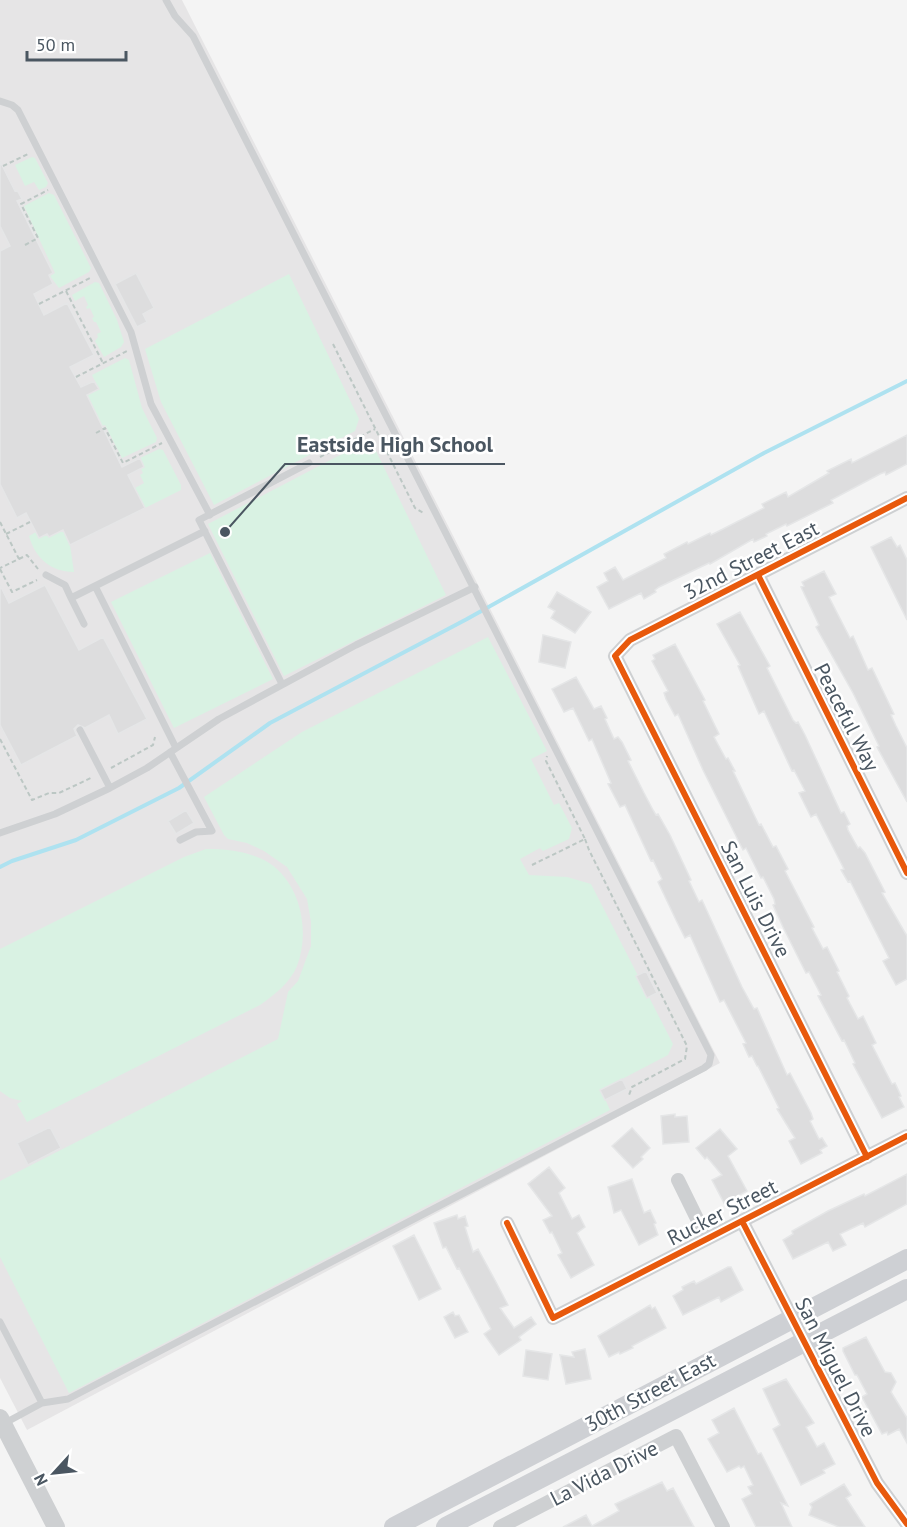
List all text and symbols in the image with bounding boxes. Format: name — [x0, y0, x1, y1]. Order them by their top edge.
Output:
scale bar — [27, 24, 126, 62]
text: 50 m — [36, 33, 75, 56]
callout: Eastside High School — [285, 424, 505, 464]
text: Eastside High School — [297, 430, 494, 458]
street label: 32nd Street East — [679, 514, 823, 606]
street label: Peaceful Way — [808, 658, 886, 776]
street label: San Luis Drive — [715, 836, 797, 962]
street label: Rucker Street — [662, 1173, 782, 1251]
street label: San Miguel Drive — [789, 1293, 883, 1441]
street label: 30th Street East — [580, 1346, 720, 1438]
street label: La Vida Drive — [545, 1434, 663, 1512]
north arrow — [24, 1443, 84, 1503]
text: N — [29, 1471, 52, 1489]

